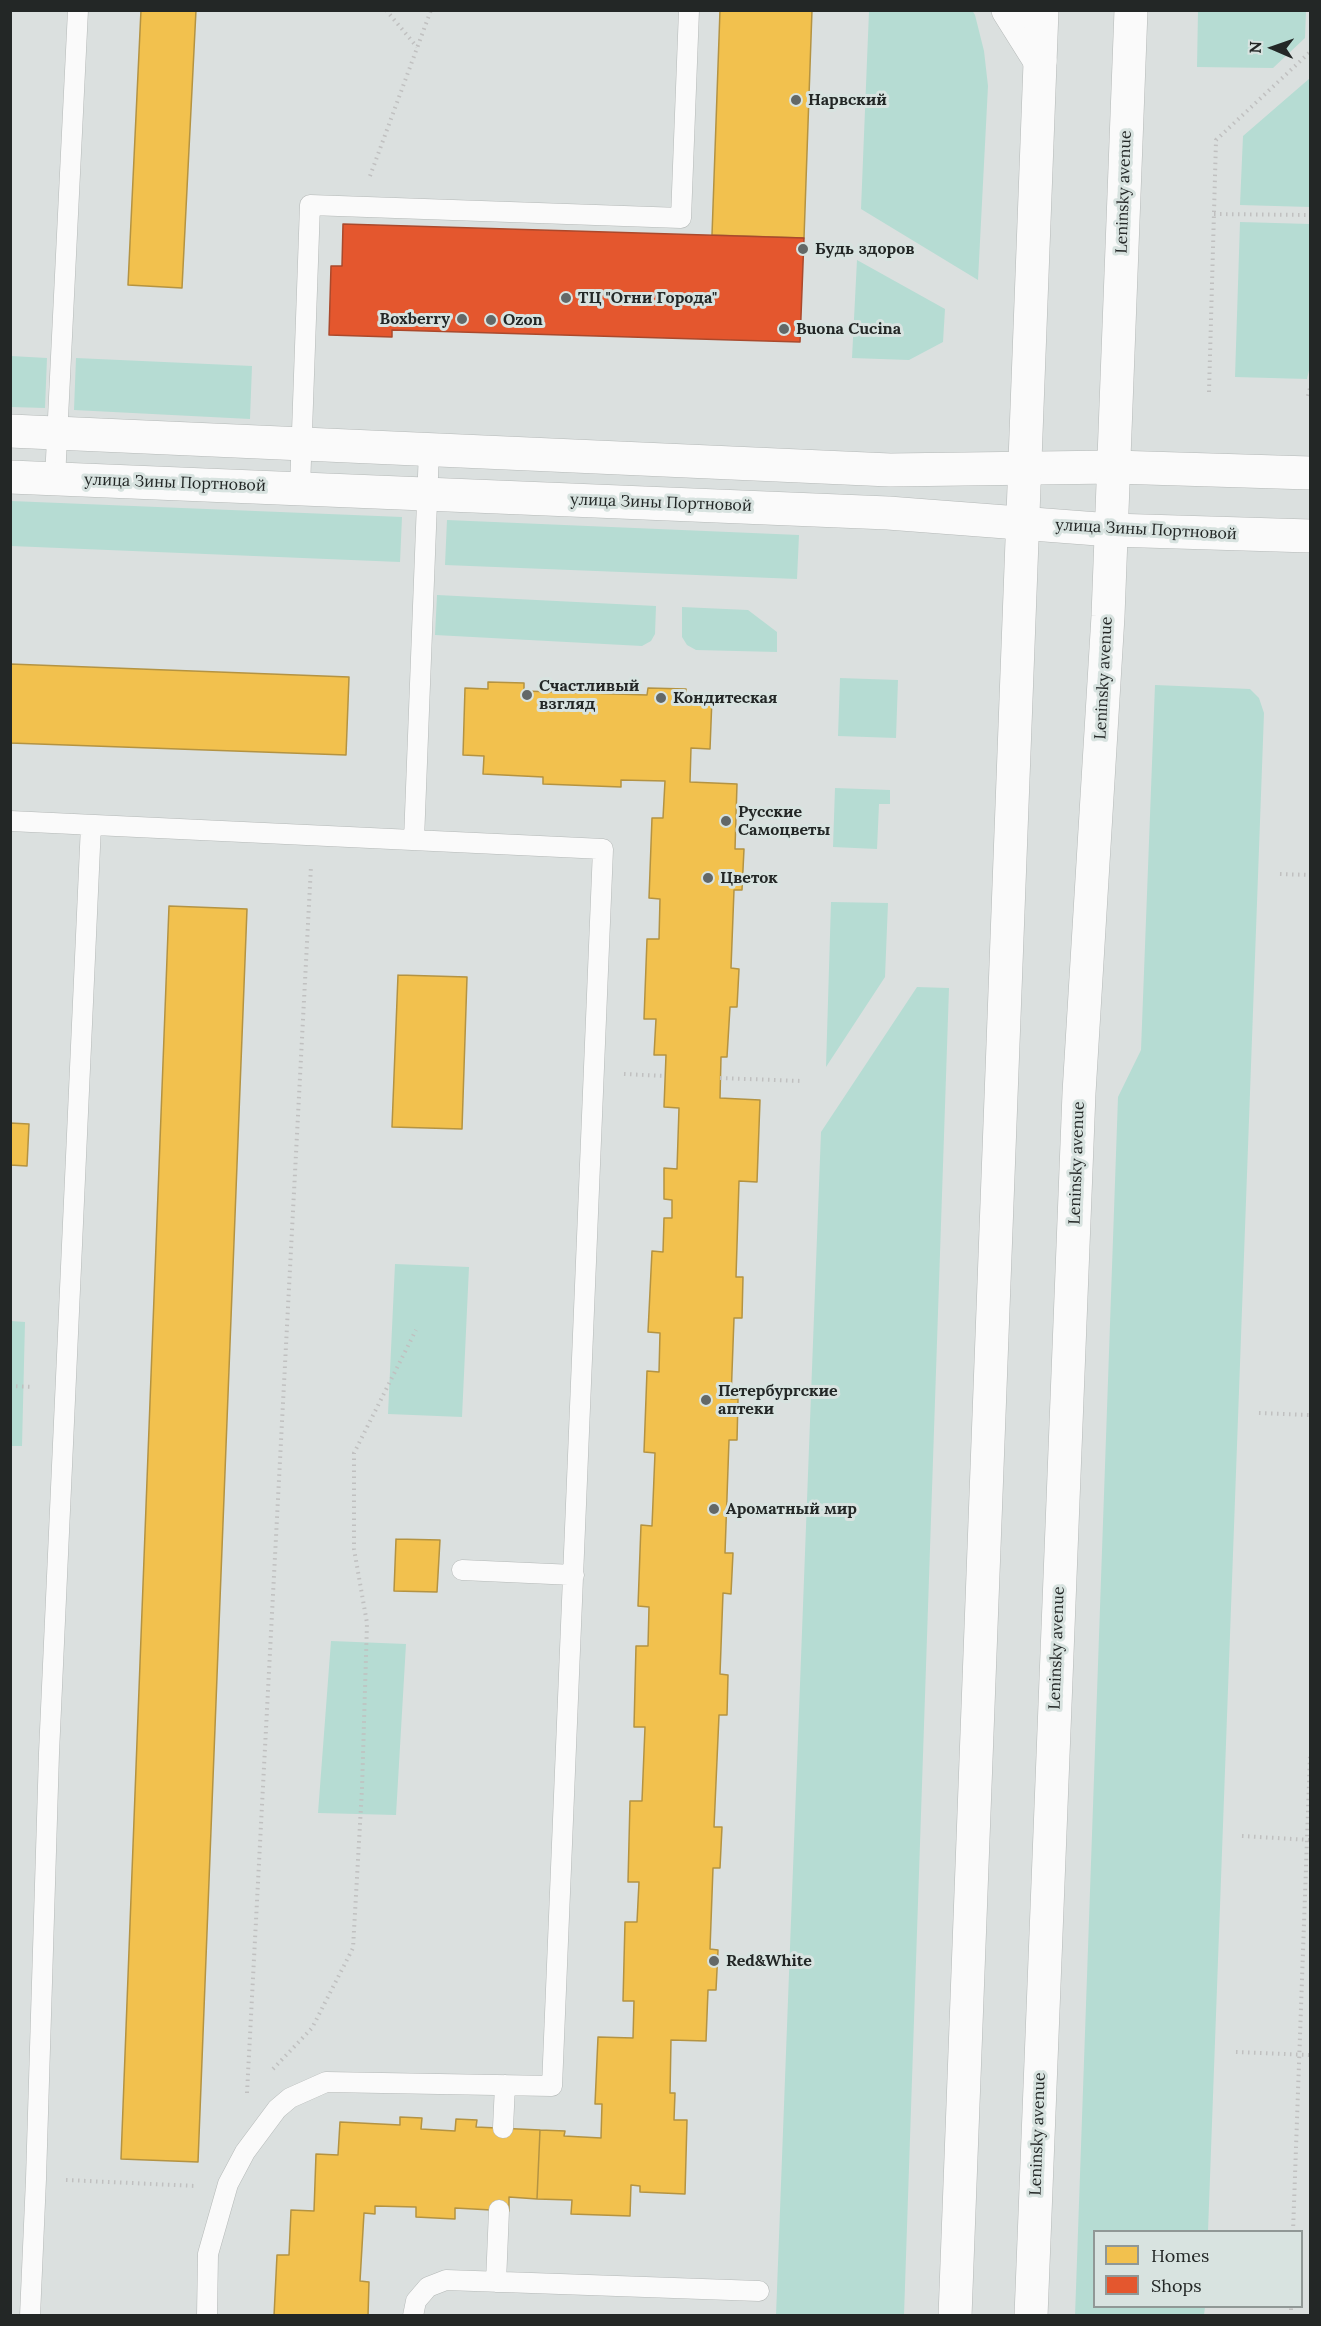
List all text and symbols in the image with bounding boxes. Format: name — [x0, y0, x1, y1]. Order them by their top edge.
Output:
north arrow — [1243, 18, 1303, 78]
text: N — [1245, 41, 1265, 54]
place label: Нарвский — [808, 90, 887, 110]
marker: Нарвский — [789, 93, 803, 107]
street label: Leninsky avenue — [1112, 130, 1136, 254]
place label: Будь здоров — [815, 239, 914, 259]
marker: Будь здоров — [796, 242, 810, 256]
place label: ТЦ "Огни Города" — [578, 288, 717, 308]
marker: ТЦ "Огни Города" — [559, 291, 573, 305]
place label: Boxberry — [380, 309, 450, 329]
place label: Ozon — [503, 310, 543, 330]
marker: Boxberry — [455, 312, 469, 326]
marker: Ozon — [484, 313, 498, 327]
place label: Buona Cucina — [796, 319, 901, 339]
marker: Buona Cucina — [777, 322, 791, 336]
street label: улица Зины Портновой — [84, 470, 266, 496]
street label: улица Зины Портновой — [570, 490, 752, 516]
street label: улица Зины Портновой — [1055, 516, 1237, 544]
street label: Leninsky avenue — [1091, 616, 1117, 740]
place label: Счастливый взгляд — [539, 676, 639, 714]
marker: Счастливый взгляд — [520, 688, 534, 702]
place label: Кондитеская — [673, 688, 777, 708]
marker: Кондитеская — [654, 691, 668, 705]
place label: Русские Самоцветы — [738, 802, 830, 840]
marker: Русские Самоцветы — [719, 814, 733, 828]
place label: Цветок — [720, 868, 778, 888]
marker: Цветок — [701, 871, 715, 885]
street label: Leninsky avenue — [1065, 1101, 1089, 1225]
place label: Петербургские аптеки — [718, 1381, 838, 1419]
marker: Петербургские аптеки — [699, 1393, 713, 1407]
place label: Ароматный мир — [726, 1499, 857, 1519]
marker: Ароматный мир — [707, 1502, 721, 1516]
street label: Leninsky avenue — [1045, 1586, 1069, 1710]
place label: Red&White — [726, 1951, 812, 1971]
marker: Red&White — [707, 1954, 721, 1968]
street label: Leninsky avenue — [1026, 2072, 1050, 2196]
legend — [1093, 2230, 1303, 2308]
text: Homes — [1151, 2244, 1209, 2267]
text: Shops — [1151, 2274, 1202, 2297]

